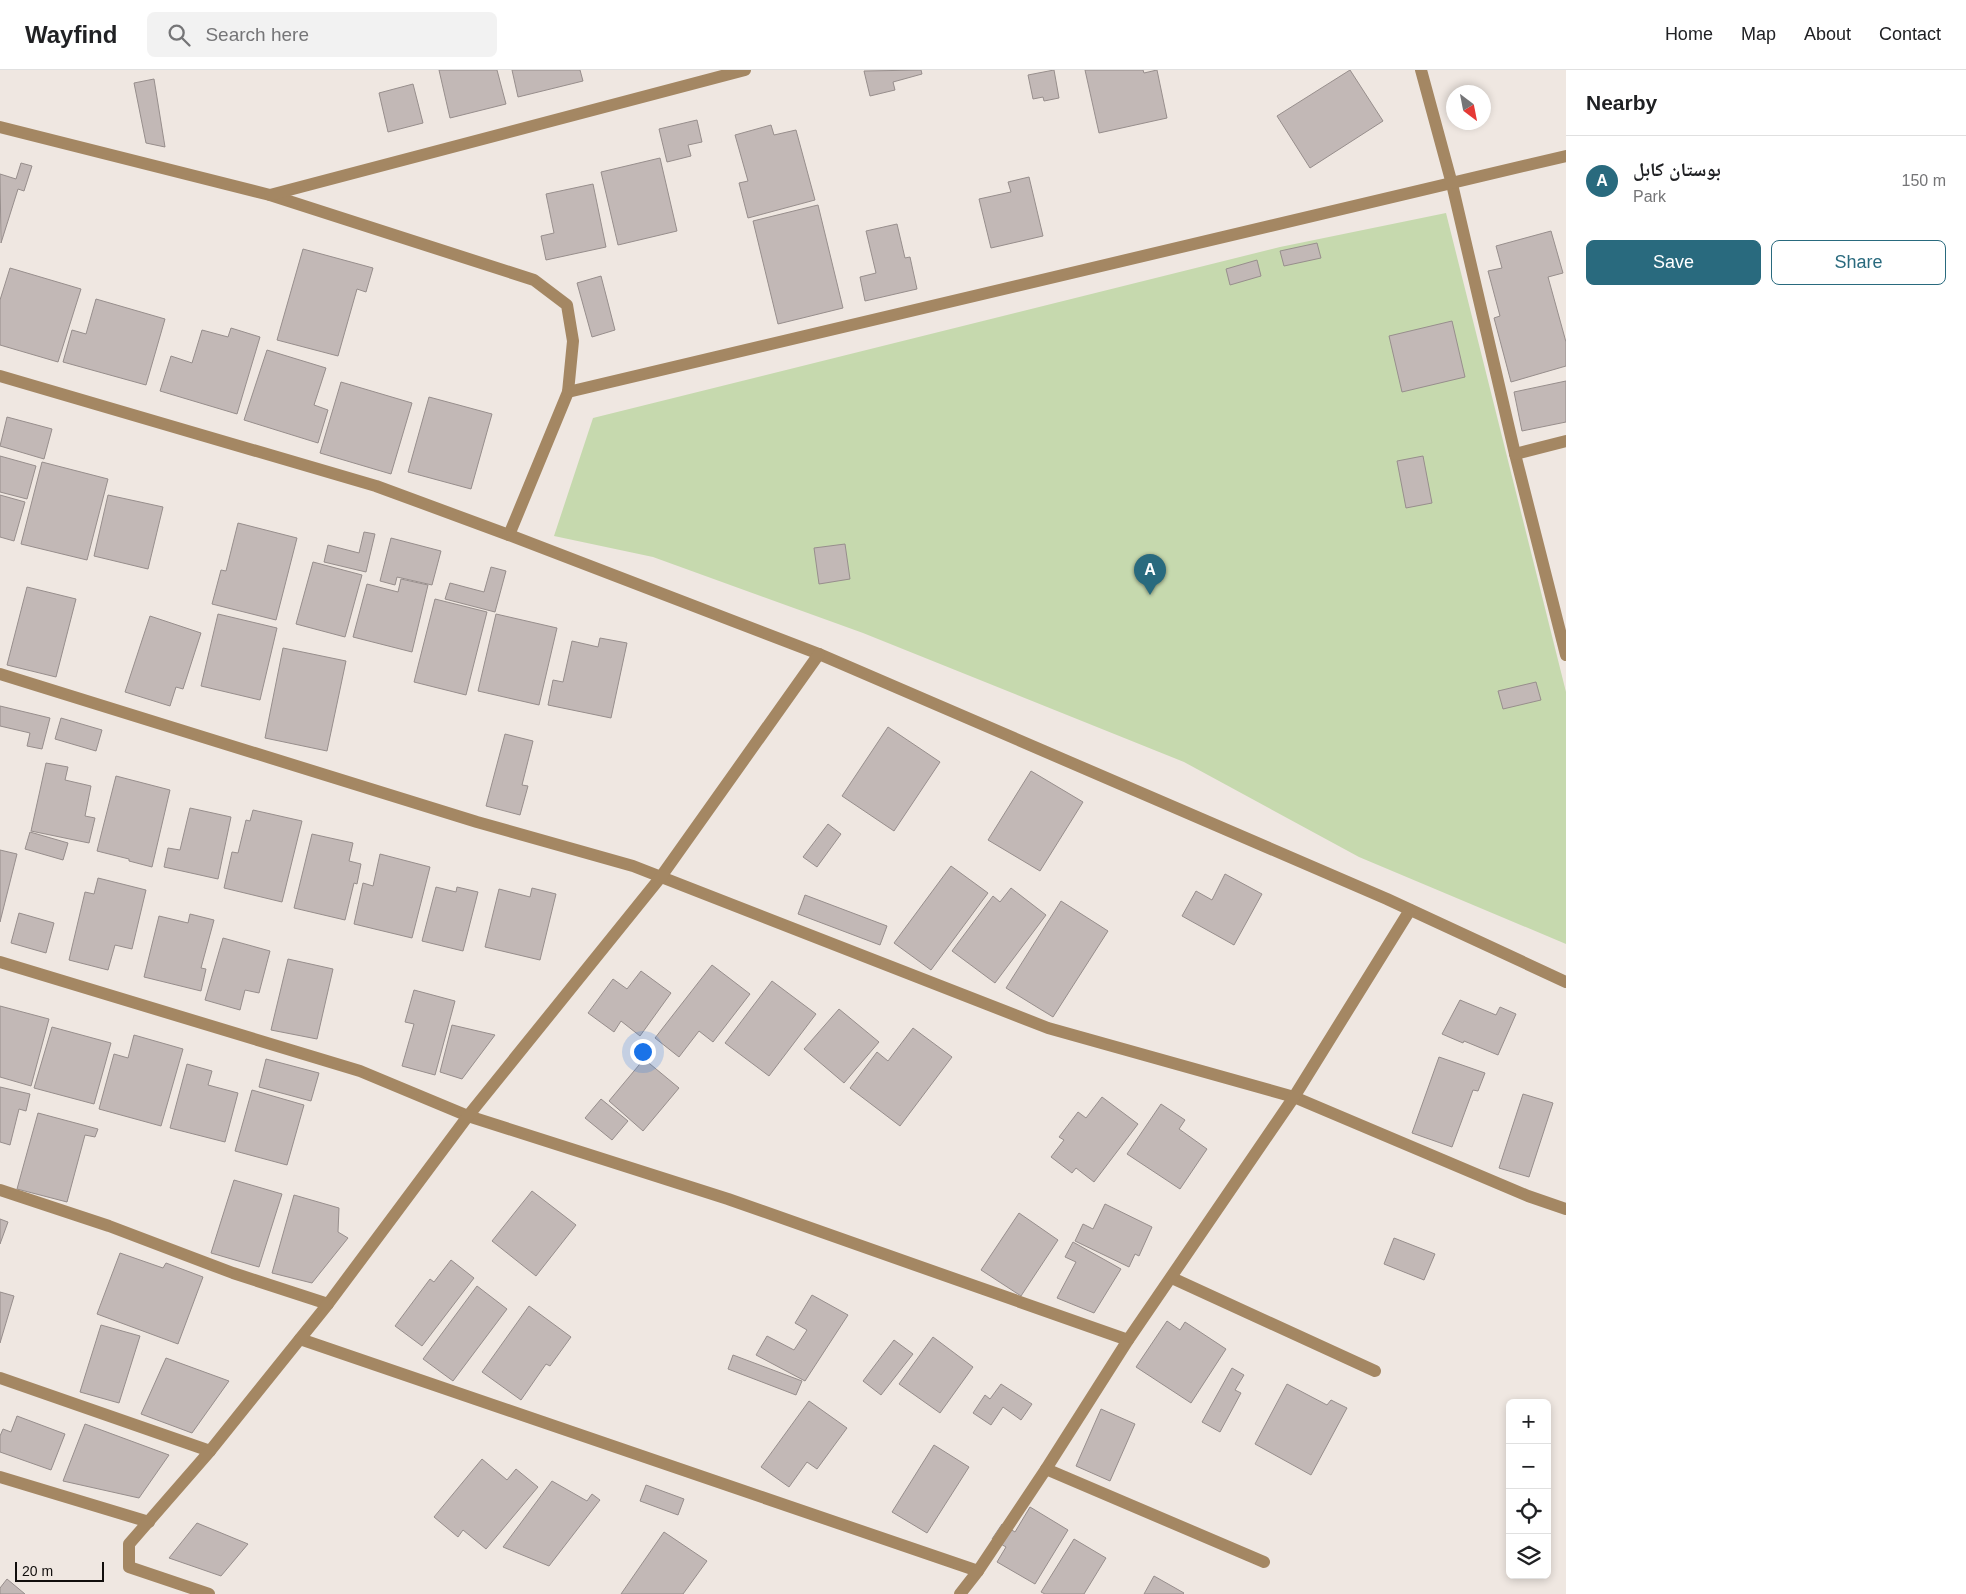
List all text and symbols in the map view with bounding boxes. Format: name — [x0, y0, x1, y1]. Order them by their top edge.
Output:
search box — [147, 12, 497, 57]
text: Wayfind — [25, 21, 117, 48]
icon: search — [165, 21, 193, 49]
text: Search here — [205, 24, 309, 45]
text: Home — [1665, 24, 1713, 44]
text: Map — [1741, 24, 1776, 44]
text: About — [1804, 24, 1851, 44]
text: Contact — [1879, 24, 1941, 44]
north arrow — [1446, 85, 1491, 130]
text: Nearby — [1586, 91, 1657, 114]
text: بوستان کابل — [1633, 159, 1721, 180]
text: A — [1596, 172, 1608, 189]
text: 150 m — [1902, 172, 1946, 189]
text: Park — [1633, 188, 1666, 205]
button: Save — [1586, 240, 1761, 285]
button: Share — [1771, 240, 1946, 285]
pin: A — [1134, 554, 1166, 595]
your location — [630, 1039, 656, 1065]
map controls — [1506, 1399, 1551, 1579]
button: + — [1506, 1399, 1551, 1444]
button: − — [1506, 1444, 1551, 1489]
button: locate — [1506, 1489, 1551, 1534]
button: layers — [1506, 1534, 1551, 1579]
scale bar — [15, 1559, 104, 1582]
text: 20 m — [22, 1563, 53, 1579]

